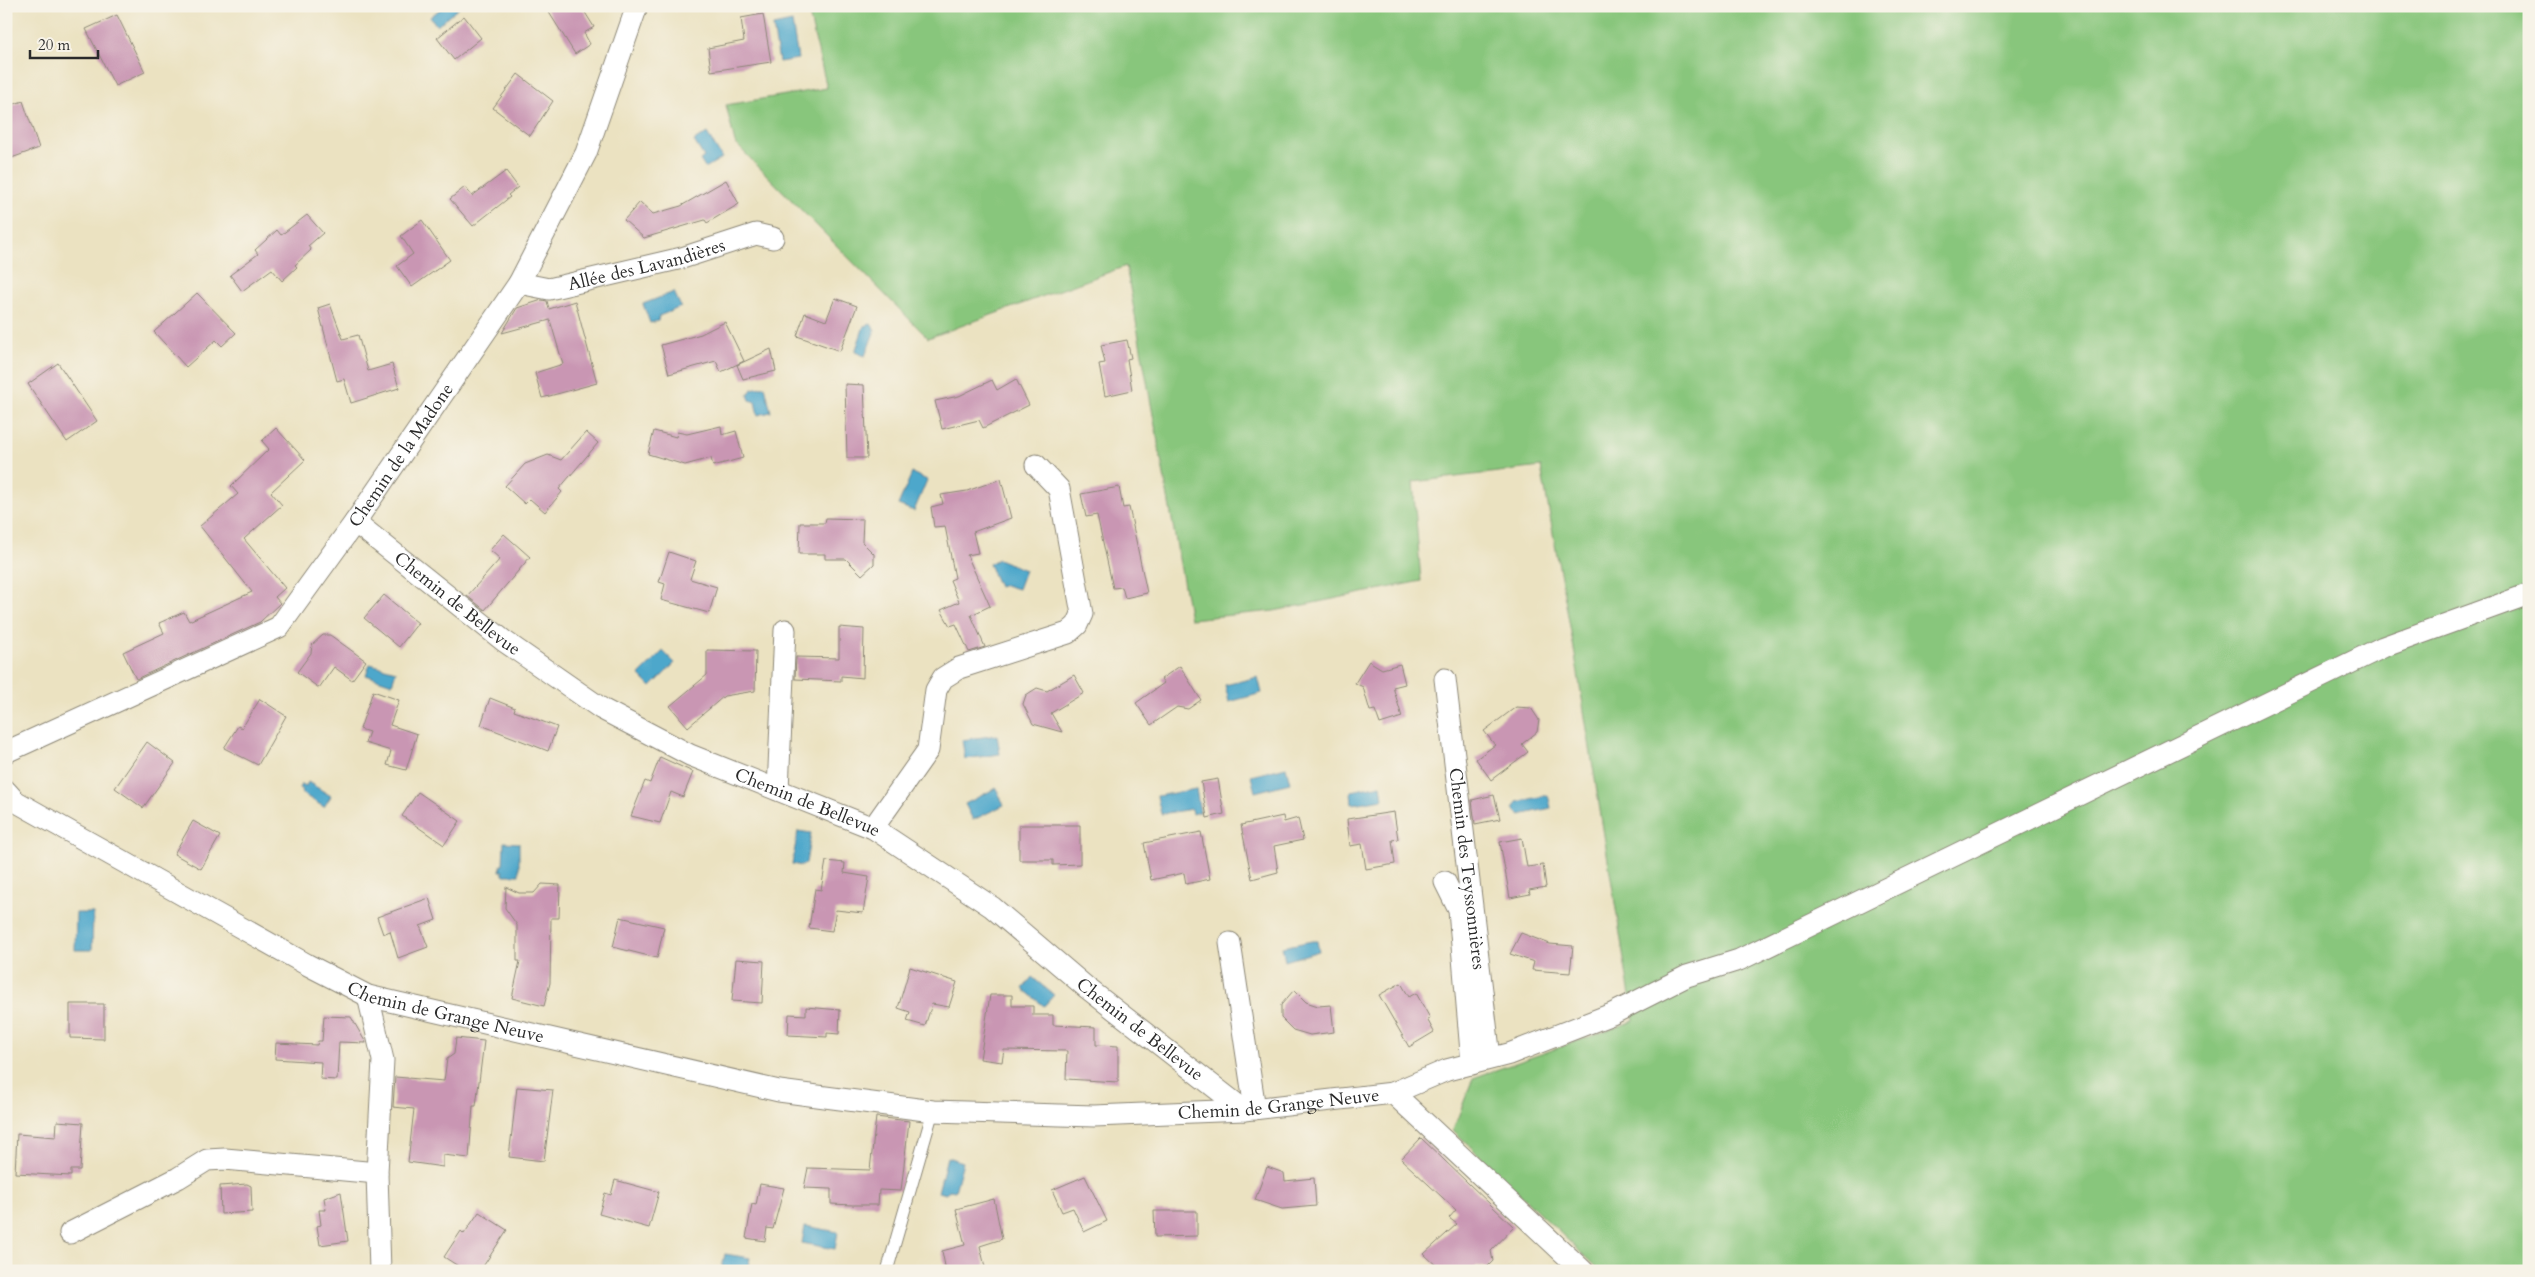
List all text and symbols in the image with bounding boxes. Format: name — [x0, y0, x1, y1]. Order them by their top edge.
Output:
scale bar — [30, 28, 98, 60]
text: 20 m — [38, 35, 70, 55]
street label: Allée des Lavandières — [565, 232, 728, 297]
street label: Chemin de la Madone — [343, 378, 459, 532]
street label: Chemin de Bellevue — [389, 546, 526, 661]
street label: Chemin de Bellevue — [731, 762, 886, 842]
street label: Chemin des Teyssonnières — [1443, 766, 1492, 971]
street label: Chemin de Bellevue — [1071, 972, 1209, 1087]
street label: Chemin de Grange Neuve — [343, 975, 547, 1049]
street label: Chemin de Grange Neuve — [1177, 1082, 1381, 1125]

